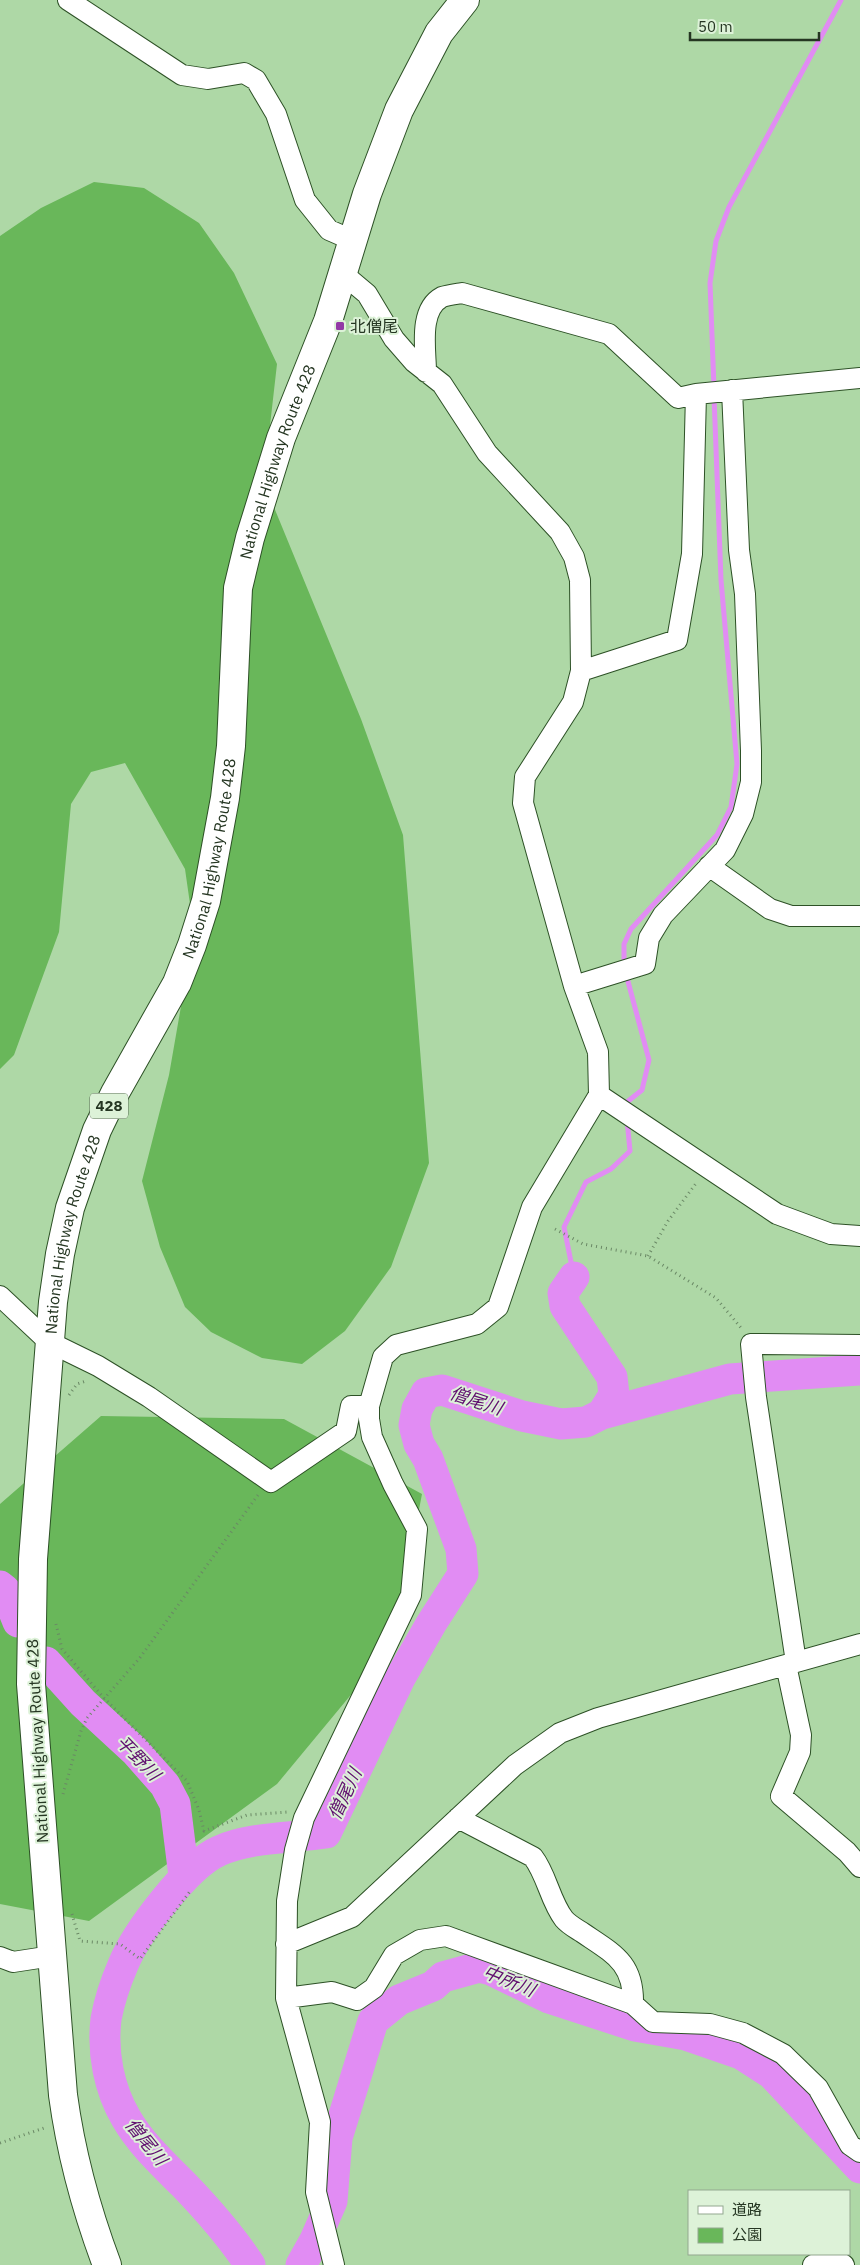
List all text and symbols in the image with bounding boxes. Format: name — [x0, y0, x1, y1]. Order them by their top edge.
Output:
scale bar — [690, 10, 819, 42]
text: 50 m — [698, 17, 733, 36]
place label: 北僧尾 — [350, 316, 398, 336]
marker: 北僧尾 — [334, 320, 346, 332]
street label: National Highway Route 428 — [235, 362, 319, 561]
street label: National Highway Route 428 — [178, 757, 240, 961]
road number: 428 — [90, 1094, 128, 1118]
street label: National Highway Route 428 — [41, 1132, 105, 1335]
water label: 僧尾川 — [447, 1381, 507, 1420]
street label: National Highway Route 428 — [22, 1638, 52, 1844]
water label: 平野川 — [111, 1730, 167, 1787]
water label: 僧尾川 — [323, 1763, 367, 1823]
water label: 中所川 — [480, 1960, 540, 2002]
water label: 僧尾川 — [120, 2113, 174, 2171]
legend — [688, 2190, 850, 2255]
text: 道路 — [732, 2200, 762, 2219]
text: 公園 — [732, 2225, 762, 2244]

